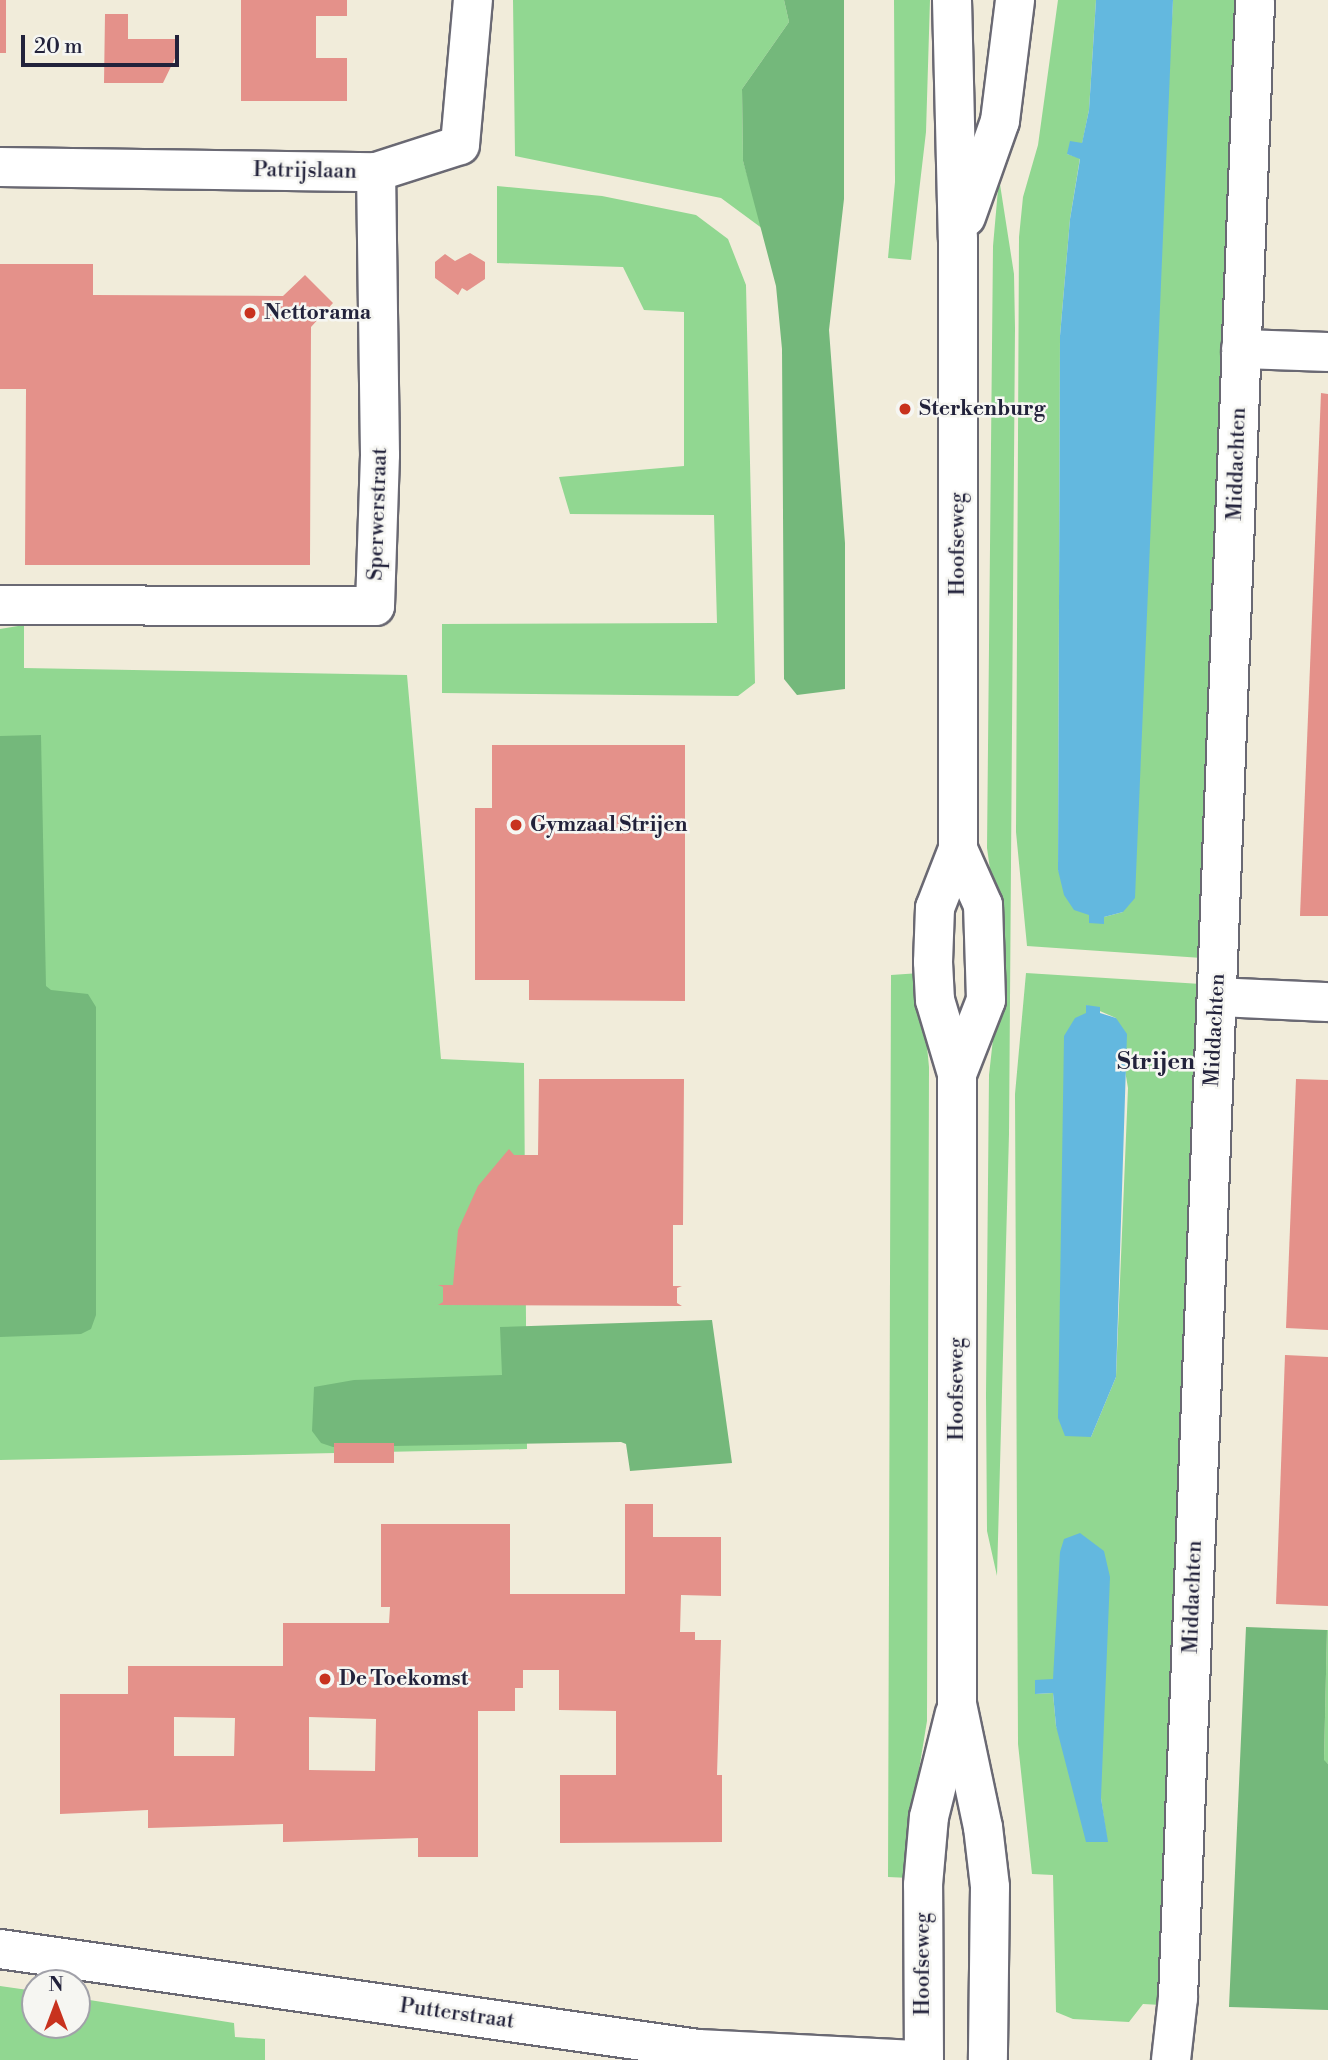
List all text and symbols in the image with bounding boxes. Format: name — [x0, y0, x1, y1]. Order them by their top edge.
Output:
scale bar — [24, 21, 182, 65]
text: 20 m — [34, 34, 83, 60]
street label: Patrijslaan — [253, 157, 357, 185]
place label: Nettorama — [264, 300, 371, 326]
marker: Nettorama — [242, 305, 258, 321]
place label: Sterkenburg — [919, 396, 1045, 422]
marker: Sterkenburg — [897, 401, 913, 417]
street label: Middachten — [1222, 407, 1252, 521]
street label: Sperwerstraat — [363, 447, 393, 581]
street label: Hoofseweg — [945, 492, 971, 596]
place label: Gymzaal Strijen — [530, 812, 687, 838]
marker: Gymzaal Strijen — [508, 817, 524, 833]
street label: Middachten — [1199, 973, 1231, 1087]
district label: Strijen — [1117, 1049, 1195, 1077]
street label: Hoofseweg — [944, 1337, 970, 1441]
street label: Middachten — [1178, 1540, 1208, 1654]
place label: De Toekomst — [339, 1666, 468, 1692]
marker: De Toekomst — [317, 1671, 333, 1687]
street label: Hoofseweg — [910, 1912, 936, 2016]
north arrow — [21, 1969, 91, 2039]
text: N — [48, 1973, 64, 1997]
street label: Putterstraat — [398, 1993, 516, 2035]

